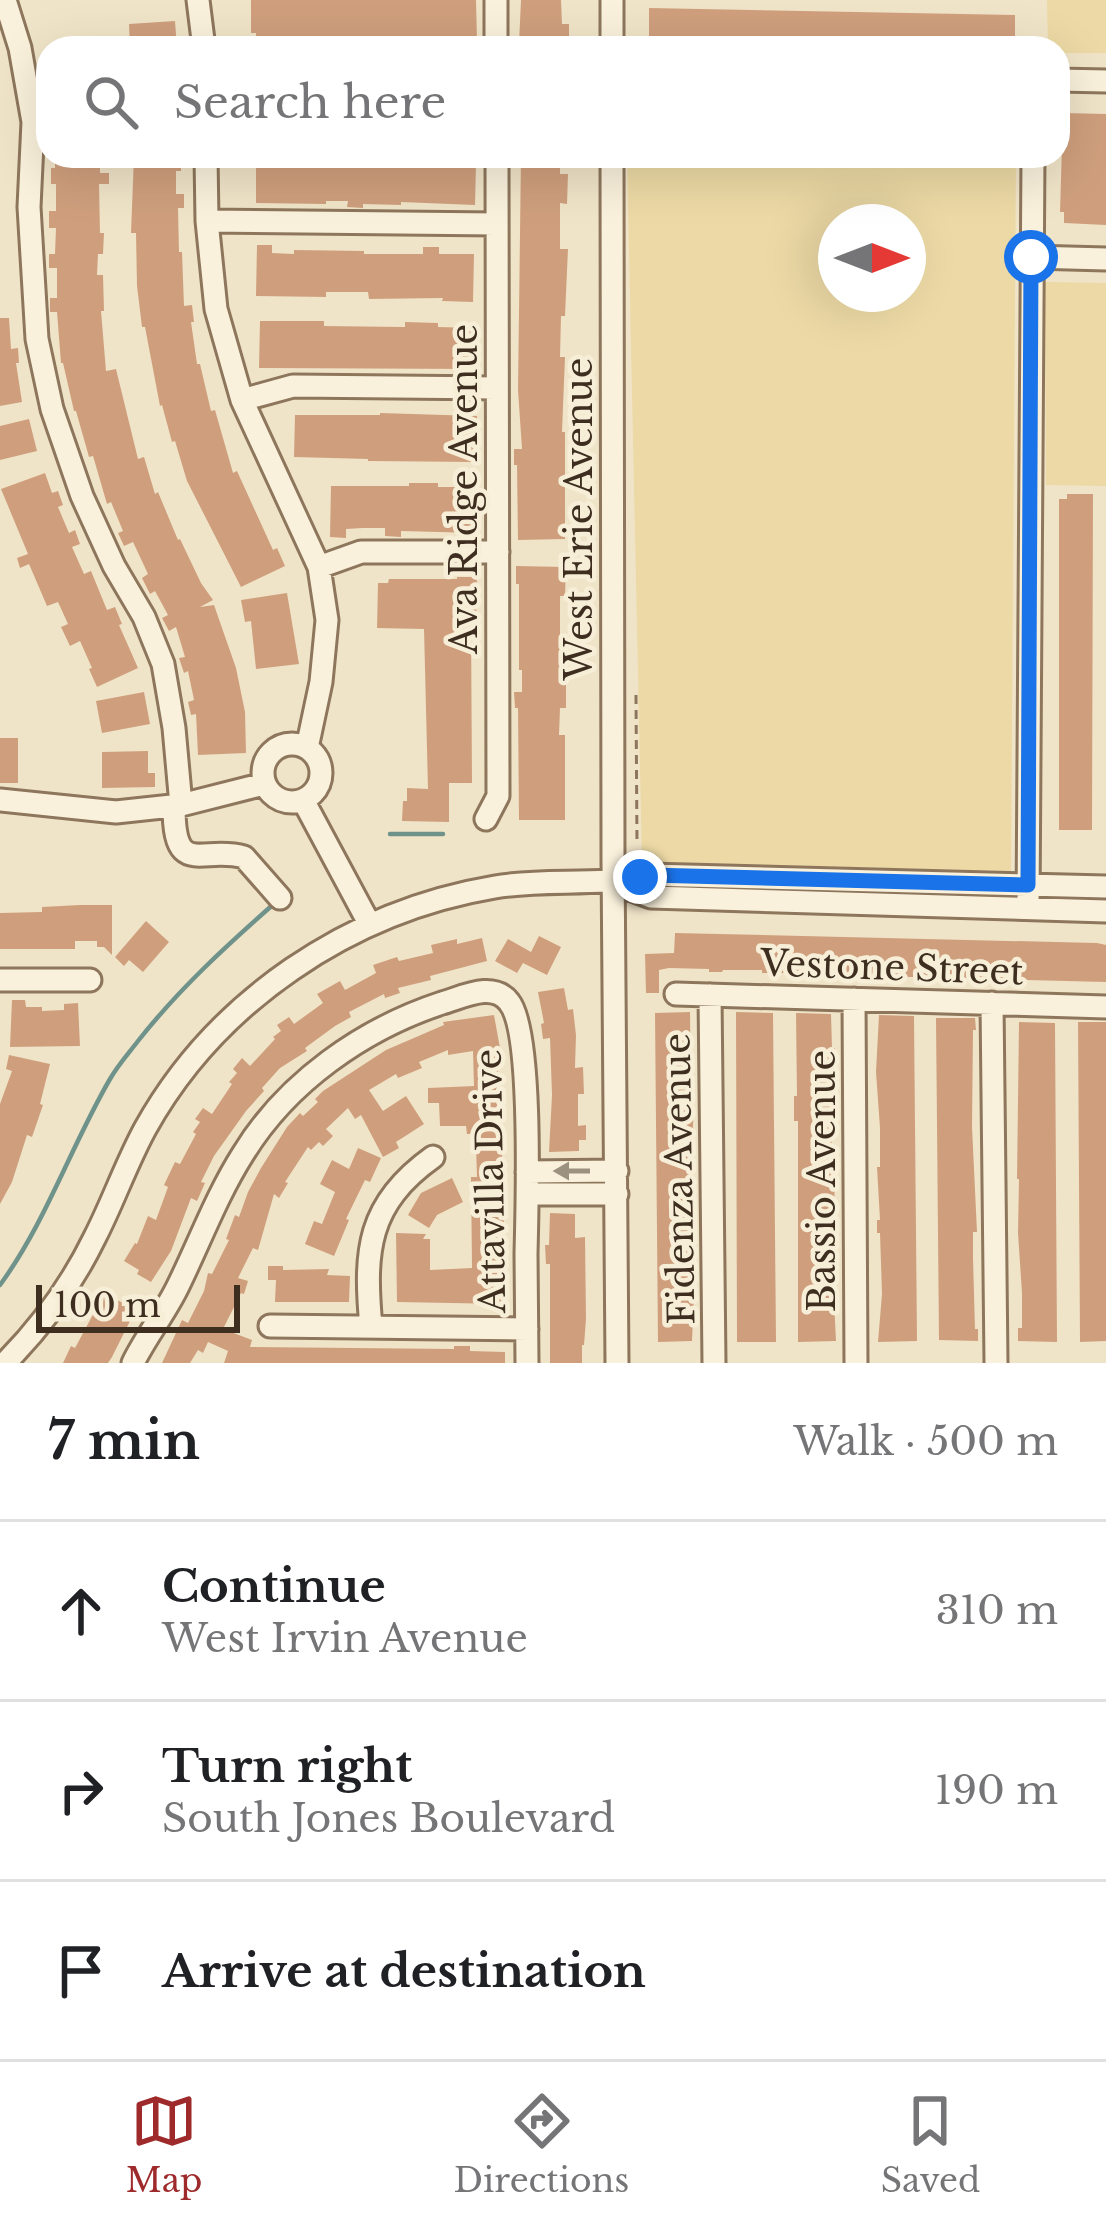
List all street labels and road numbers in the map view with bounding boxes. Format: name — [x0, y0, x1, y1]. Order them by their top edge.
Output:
street label: Ava Ridge Avenue — [442, 324, 487, 655]
street label: West Erie Avenue — [557, 358, 602, 681]
street label: Vestone Street — [759, 940, 1025, 995]
street label: Fidenza Avenue — [654, 1033, 705, 1325]
street label: Attavilla Drive — [466, 1048, 515, 1315]
street label: Bassio Avenue — [800, 1050, 845, 1312]

